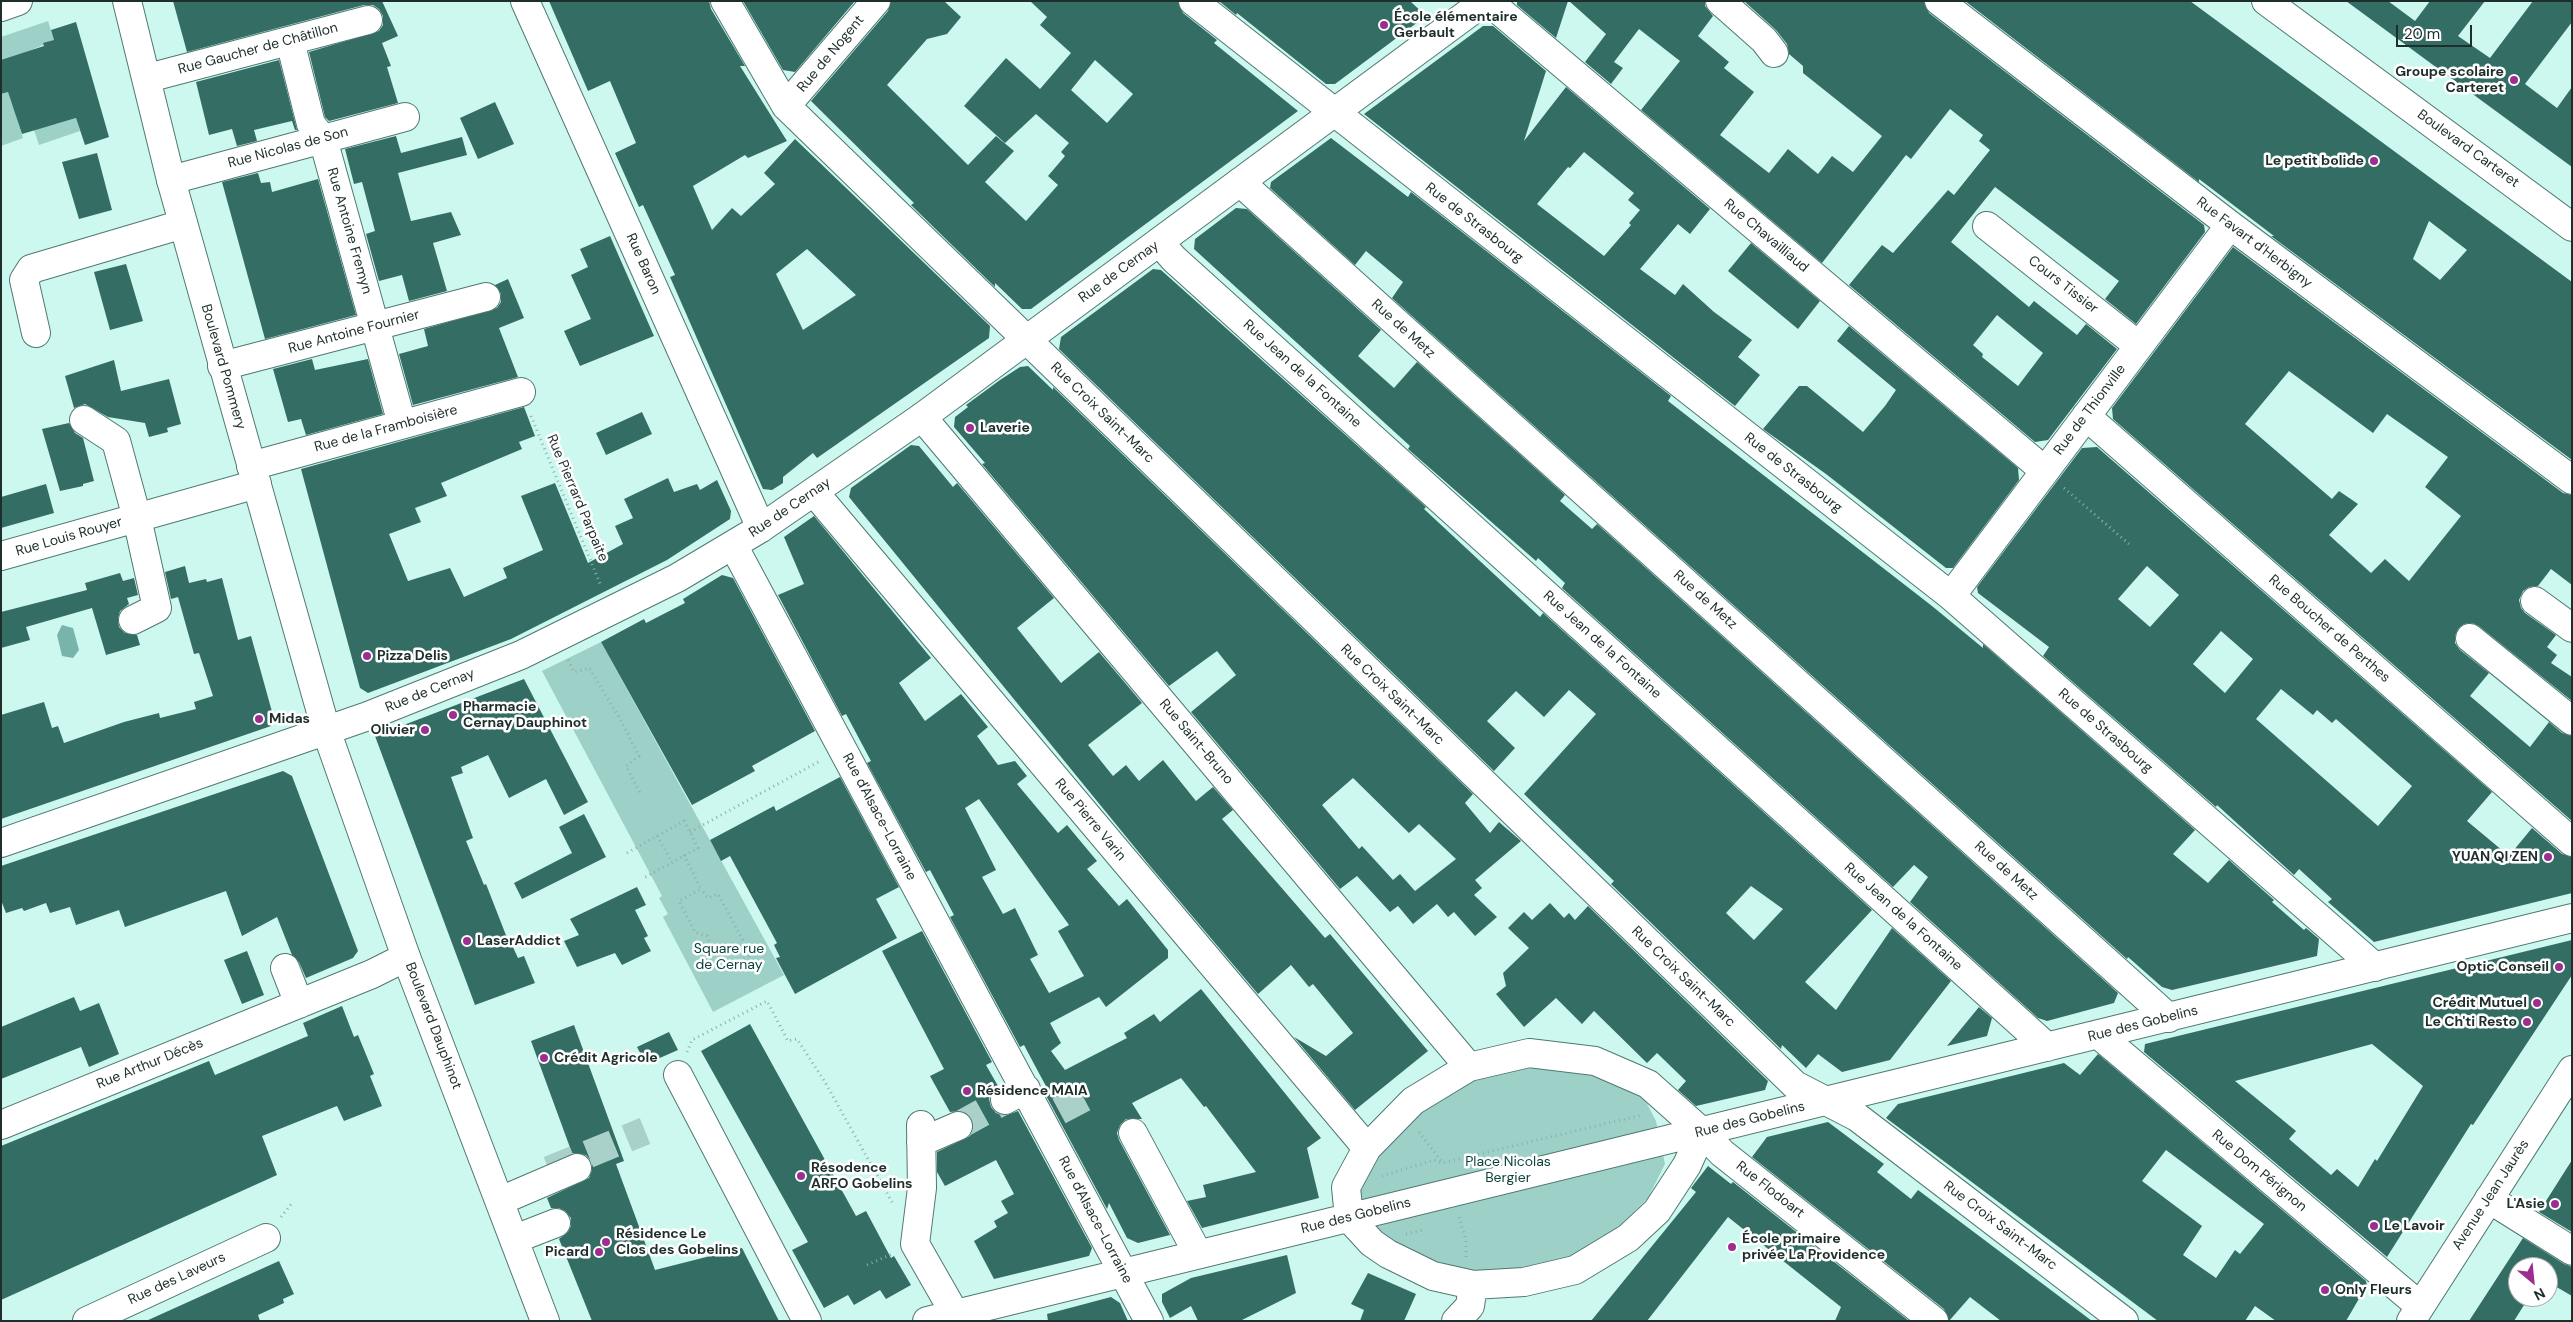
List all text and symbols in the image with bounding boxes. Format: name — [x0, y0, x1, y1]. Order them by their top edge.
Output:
place label: École élémentaire Gerbault — [1394, 9, 1518, 41]
street label: Rue de Nogent — [794, 12, 868, 96]
scale bar — [2398, 15, 2474, 47]
marker: École élémentaire Gerbault — [1378, 19, 1390, 31]
street label: Rue Gaucher de Châtillon — [176, 20, 340, 78]
text: 20 m — [2404, 24, 2440, 44]
place label: Groupe scolaire Carteret — [2395, 64, 2504, 96]
marker: Groupe scolaire Carteret — [2508, 74, 2520, 86]
street label: Boulevard Carteret — [2414, 106, 2522, 192]
street label: Rue Nicolas de Son — [226, 124, 350, 172]
place label: Le petit bolide — [2265, 153, 2364, 169]
marker: Le petit bolide — [2368, 155, 2380, 167]
street label: Rue Antoine Fremyn — [323, 166, 375, 296]
street label: Rue de Strasbourg — [1422, 179, 1526, 267]
street label: Rue Favart d'Herbigny — [2193, 194, 2315, 292]
street label: Rue Chavailliaud — [1720, 196, 1812, 276]
street label: Rue Baron — [622, 231, 664, 297]
street label: Rue de Cernay — [1076, 237, 1162, 307]
street label: Cours Tissier — [2025, 253, 2101, 317]
street label: Rue de Metz — [1368, 296, 1438, 362]
street label: Boulevard Pommery — [197, 302, 249, 432]
street label: Rue Antoine Fournier — [287, 306, 421, 358]
street label: Rue Jean de la Fontaine — [1239, 316, 1365, 432]
street label: Rue Croix Saint-Marc — [1047, 359, 1157, 467]
street label: Rue de Thionville — [2051, 361, 2129, 459]
street label: Rue de la Framboisière — [313, 402, 459, 456]
place label: Laverie — [980, 420, 1030, 436]
marker: Laverie — [964, 422, 976, 434]
street label: Rue de Strasbourg — [1741, 429, 1845, 517]
street label: Rue Pierrard Parpaite — [543, 432, 611, 564]
street label: Rue de Cernay — [746, 475, 834, 541]
street label: Rue Louis Rouyer — [14, 514, 124, 560]
street label: Rue de Metz — [1670, 567, 1740, 633]
street label: Rue Boucher de Perthes — [2265, 572, 2393, 686]
street label: Rue Jean de la Fontaine — [1539, 587, 1665, 703]
street label: Rue Croix Saint-Marc — [1337, 641, 1447, 749]
place label: Pizza Delis — [377, 648, 448, 664]
marker: Pizza Delis — [361, 650, 373, 662]
street label: Rue de Cernay — [383, 665, 477, 717]
street label: Rue de Strasbourg — [2054, 685, 2156, 777]
street label: Rue Saint-Bruno — [1155, 696, 1237, 788]
place label: Pharmacie Cernay Dauphinot — [463, 699, 587, 732]
marker: Pharmacie Cernay Dauphinot — [447, 709, 459, 721]
place label: Midas — [269, 711, 310, 727]
marker: Midas — [253, 713, 265, 725]
place label: Olivier — [371, 722, 415, 738]
marker: Olivier — [419, 724, 431, 736]
street label: Rue d'Alsace-Lorraine — [838, 751, 920, 883]
street label: Rue Pierre Varin — [1051, 776, 1129, 864]
street label: Rue de Metz — [1971, 838, 2041, 904]
place label: YUAN QI ZEN — [2452, 849, 2538, 865]
marker: YUAN QI ZEN — [2542, 851, 2554, 863]
street label: Rue Jean de la Fontaine — [1840, 859, 1966, 975]
street label: Rue Croix Saint-Marc — [1628, 923, 1738, 1031]
place label: LaserAddict — [477, 933, 561, 949]
marker: LaserAddict — [461, 935, 473, 947]
park label: Square rue de Cernay — [694, 941, 764, 974]
place label: Optic Conseil — [2456, 959, 2549, 975]
street label: Boulevard Dauphinot — [401, 960, 465, 1092]
marker: Optic Conseil — [2553, 961, 2565, 973]
place label: Crédit Mutuel — [2432, 995, 2527, 1011]
marker: Crédit Mutuel — [2531, 997, 2543, 1009]
street label: Rue des Gobelins — [2086, 1002, 2200, 1046]
place label: Le Ch'ti Resto — [2425, 1014, 2517, 1030]
marker: Le Ch'ti Resto — [2521, 1016, 2533, 1028]
street label: Rue Arthur Décès — [94, 1035, 206, 1093]
place label: Crédit Agricole — [554, 1050, 658, 1066]
marker: Crédit Agricole — [538, 1052, 550, 1064]
place label: Résidence MAIA — [977, 1083, 1088, 1099]
marker: Résidence MAIA — [961, 1085, 973, 1097]
street label: Rue des Gobelins — [1693, 1098, 1807, 1142]
street label: Rue Dom Pérignon — [2208, 1126, 2310, 1216]
street label: Avenue Jean Jaurès — [2449, 1137, 2533, 1253]
street label: Rue d'Alsace-Lorraine — [1054, 1154, 1136, 1286]
park label: Place Nicolas Bergier — [1465, 1154, 1551, 1186]
street label: Rue Flodoart — [1732, 1158, 1808, 1222]
place label: Résodence ARFO Gobelins — [811, 1160, 912, 1192]
marker: Résodence ARFO Gobelins — [795, 1170, 807, 1182]
street label: Rue Croix Saint-Marc — [1940, 1178, 2060, 1274]
street label: Rue des Gobelins — [1299, 1194, 1413, 1238]
place label: L'Asie — [2507, 1196, 2545, 1212]
marker: L'Asie — [2549, 1198, 2561, 1210]
place label: Le Lavoir — [2384, 1218, 2445, 1234]
marker: Le Lavoir — [2368, 1220, 2380, 1232]
place label: Résidence Le Clos des Gobelins — [616, 1226, 738, 1258]
place label: École primaire privée La Providence — [1742, 1231, 1885, 1264]
marker: Résidence Le Clos des Gobelins — [600, 1236, 612, 1248]
marker: École primaire privée La Providence — [1726, 1241, 1738, 1253]
place label: Picard — [545, 1244, 589, 1260]
marker: Picard — [593, 1246, 605, 1258]
street label: Rue des Laveurs — [126, 1249, 228, 1309]
north arrow — [2508, 1257, 2558, 1307]
place label: Only Fleurs — [2335, 1282, 2412, 1298]
marker: Only Fleurs — [2319, 1284, 2331, 1296]
text: N — [2531, 1284, 2548, 1305]

